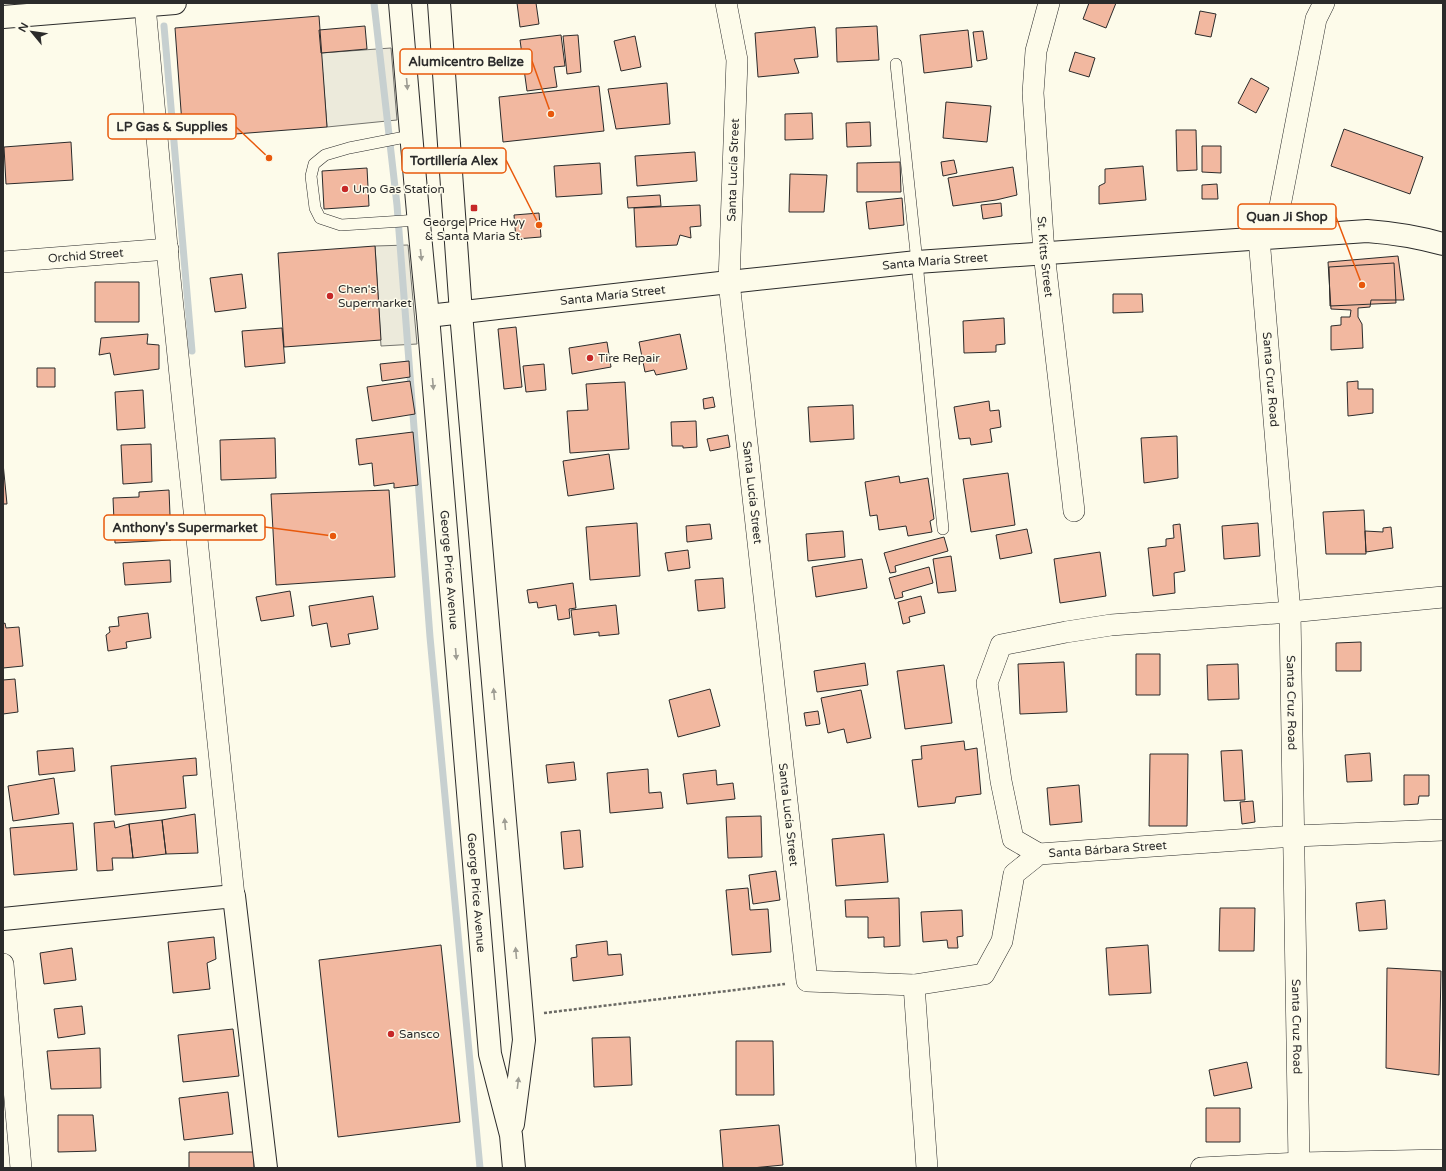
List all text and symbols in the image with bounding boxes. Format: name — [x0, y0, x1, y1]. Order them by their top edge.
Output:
north arrow — [12, 12, 52, 52]
text: N — [16, 20, 32, 34]
callout: Alumicentro Belize — [400, 49, 532, 74]
text: Alumicentro Belize — [408, 54, 524, 70]
one-way arrow — [404, 78, 411, 90]
callout: LP Gas & Supplies — [108, 114, 236, 139]
street label: Santa Lucía Street — [724, 118, 742, 222]
text: LP Gas & Supplies — [116, 119, 228, 135]
callout: Tortillería Alex — [402, 148, 506, 173]
text: Tortillería Alex — [409, 153, 498, 169]
place label: Uno Gas Station — [353, 182, 445, 196]
marker: Uno Gas Station — [340, 184, 350, 194]
marker: George Price Hwy & Santa Maria St. — [469, 203, 479, 213]
callout: Quan Ji Shop — [1238, 204, 1336, 229]
text: Quan Ji Shop — [1246, 209, 1328, 225]
place label: George Price Hwy & Santa Maria St. — [423, 215, 525, 243]
street label: St. Kitts Street — [1034, 216, 1056, 298]
street label: Orchid Street — [47, 245, 124, 265]
one-way arrow — [418, 249, 424, 261]
street label: Santa María Street — [881, 250, 989, 273]
place label: Chen's Supermarket — [338, 282, 412, 310]
street label: Santa María Street — [559, 282, 667, 308]
marker: Chen's Supermarket — [325, 291, 335, 301]
street label: Santa Cruz Road — [1260, 331, 1282, 428]
place label: Tire Repair — [598, 351, 660, 365]
marker: Tire Repair — [585, 353, 595, 363]
one-way arrow — [430, 378, 437, 391]
street label: Santa Lucía Street — [740, 440, 765, 545]
street label: George Price Avenue — [437, 509, 461, 630]
callout: Anthony's Supermarket — [104, 515, 265, 540]
text: Anthony's Supermarket — [112, 520, 258, 536]
one-way arrow — [453, 647, 460, 660]
street label: Santa Cruz Road — [1284, 655, 1299, 750]
one-way arrow — [491, 688, 497, 700]
street label: Santa Lucía Street — [776, 762, 801, 867]
one-way arrow — [502, 818, 509, 830]
street label: George Price Avenue — [464, 832, 488, 953]
street label: Santa Bárbara Street — [1048, 838, 1168, 860]
one-way arrow — [513, 947, 520, 959]
street label: Santa Cruz Road — [1289, 979, 1305, 1074]
place label: Sansco — [399, 1027, 440, 1041]
marker: Sansco — [386, 1029, 396, 1039]
one-way arrow — [515, 1077, 521, 1089]

